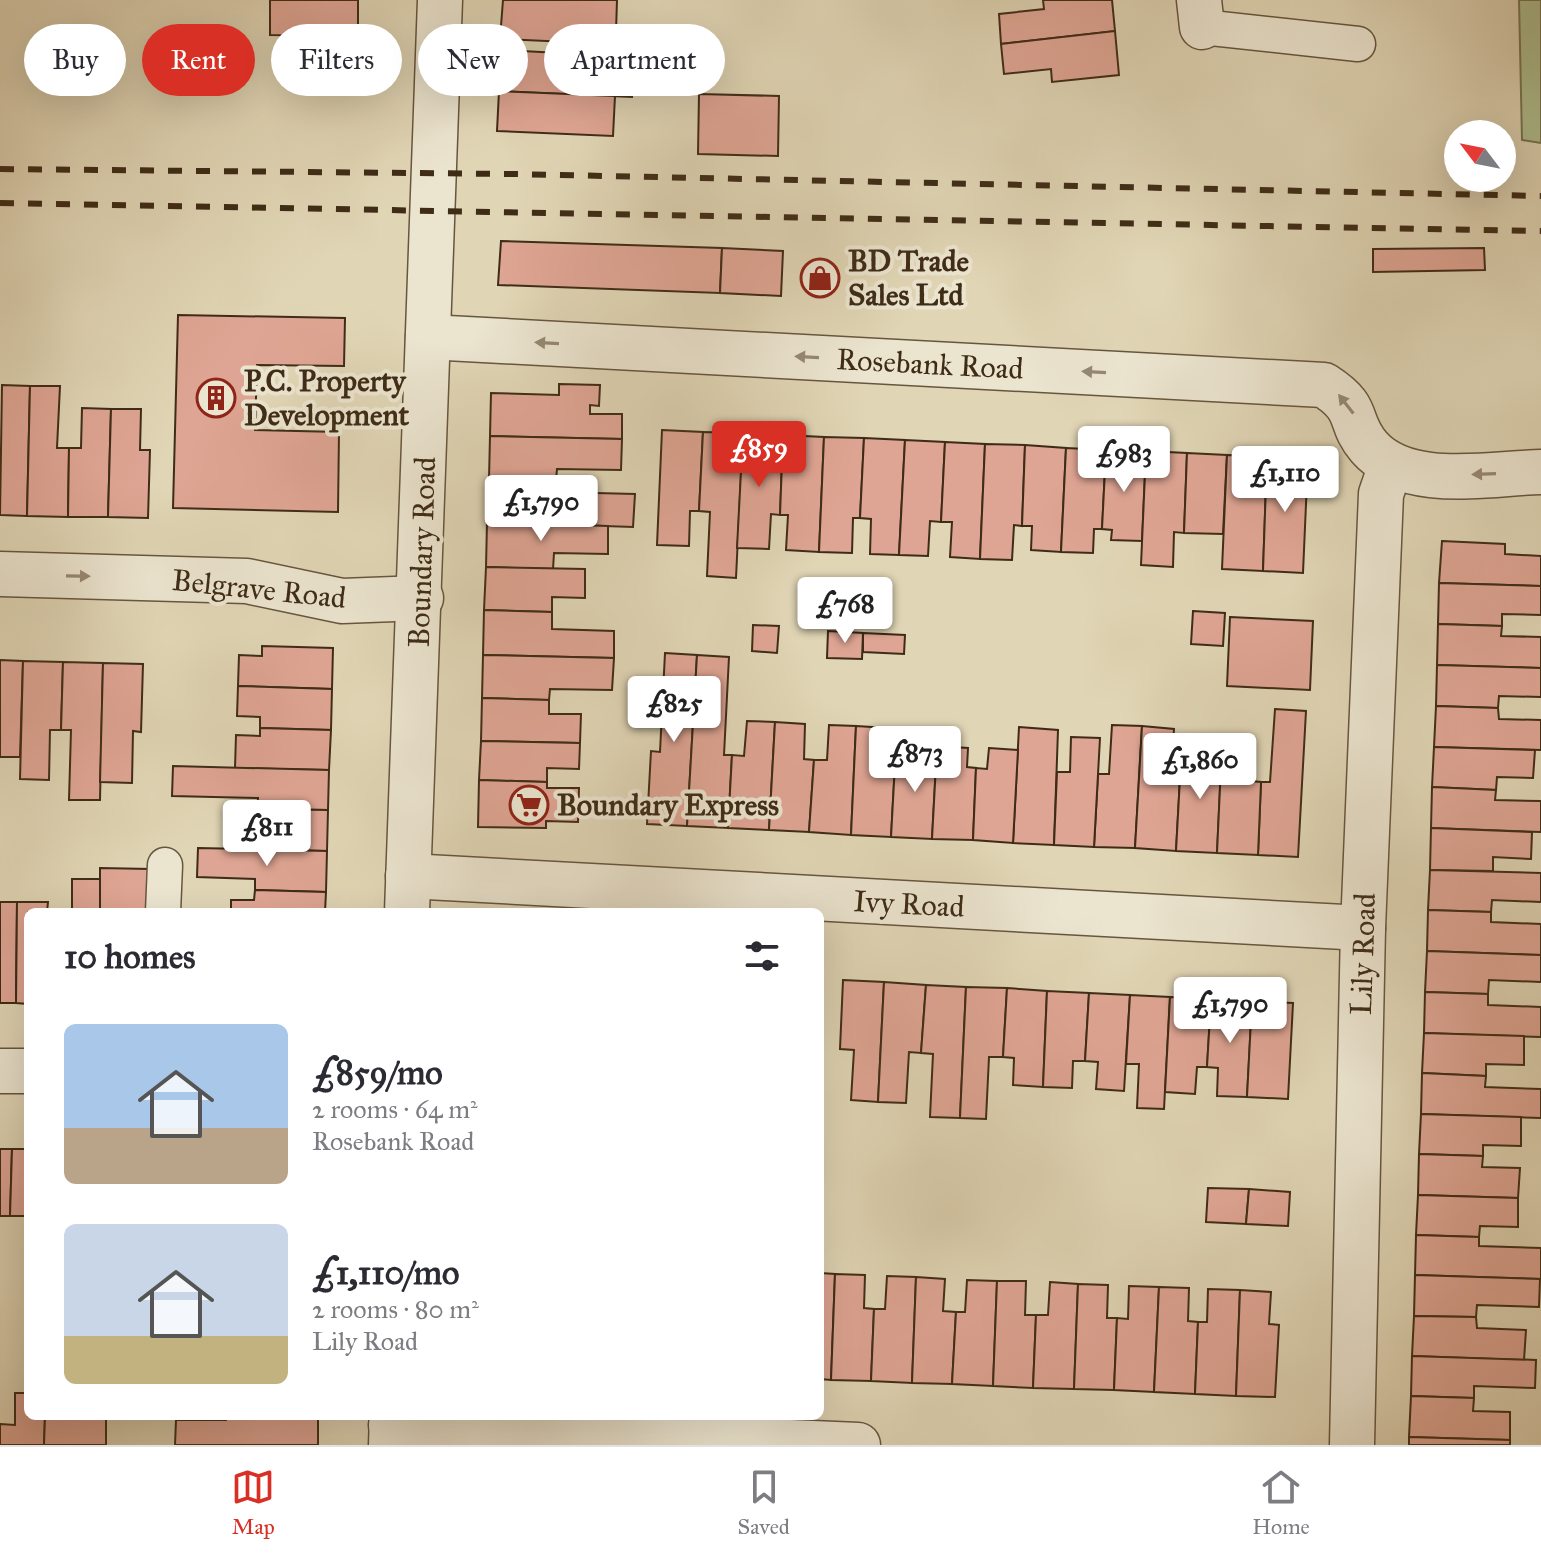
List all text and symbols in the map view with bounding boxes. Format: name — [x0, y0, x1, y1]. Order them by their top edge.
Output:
chip: Buy — [24, 24, 126, 96]
chip: Rent — [142, 24, 255, 96]
chip: Filters — [271, 24, 402, 96]
chip: New — [418, 24, 528, 96]
chip: Apartment — [544, 24, 725, 96]
north arrow — [1444, 120, 1516, 192]
map controls — [1444, 120, 1516, 192]
place label: BD Trade Sales Ltd — [848, 243, 970, 313]
shop icon: BD Trade Sales Ltd — [799, 257, 841, 299]
one-way arrow — [534, 336, 559, 349]
street label: Rosebank Road — [835, 341, 1025, 387]
one-way arrow — [794, 350, 819, 363]
place label: P.C. Property Development — [244, 363, 409, 433]
one-way arrow — [1081, 366, 1106, 379]
building icon: P.C. Property Development — [195, 377, 237, 419]
one-way arrow — [1338, 394, 1354, 414]
pin: £859 — [712, 421, 806, 489]
pin: £983 — [1077, 426, 1171, 494]
text: £859 — [730, 431, 788, 463]
text: £983 — [1096, 436, 1152, 468]
pin: £1,110 — [1220, 446, 1350, 514]
street label: Boundary Road — [401, 456, 443, 648]
text: £1,110 — [1250, 456, 1320, 488]
one-way arrow — [1471, 467, 1496, 480]
pin: £1,790 — [476, 475, 606, 543]
text: £1,790 — [503, 485, 579, 517]
street label: Belgrave Road — [170, 562, 348, 616]
one-way arrow — [66, 569, 91, 582]
pin: £768 — [798, 577, 892, 645]
text: £768 — [815, 587, 875, 619]
pin: £825 — [627, 676, 721, 744]
text: £825 — [646, 686, 702, 718]
pin: £873 — [868, 726, 962, 794]
pin: £1,860 — [1135, 733, 1265, 801]
text: £873 — [887, 736, 943, 768]
text: £1,860 — [1161, 743, 1239, 775]
supermarket icon: Boundary Express — [508, 784, 550, 826]
place label: Boundary Express — [557, 787, 779, 823]
pin: £811 — [220, 800, 314, 868]
text: £811 — [241, 810, 293, 842]
street label: Ivy Road — [853, 883, 965, 925]
street label: Lily Road — [1343, 892, 1383, 1016]
icon: filters — [740, 934, 784, 978]
text: 10 homes — [64, 936, 195, 977]
pin: £1,790 — [1165, 977, 1295, 1045]
text: £1,790 — [1192, 987, 1268, 1019]
text: £859/mo — [312, 1052, 443, 1093]
icon: home — [128, 1056, 224, 1152]
text: 2 rooms · 64 m² — [312, 1093, 478, 1125]
text: Rosebank Road — [312, 1125, 474, 1157]
text: £1,110/mo — [312, 1252, 459, 1293]
icon: home — [128, 1256, 224, 1352]
text: 2 rooms · 80 m² — [312, 1293, 479, 1325]
text: Lily Road — [312, 1325, 418, 1357]
tab: Map — [231, 1465, 275, 1540]
tab: Saved — [738, 1465, 790, 1540]
tab: Home — [1252, 1465, 1310, 1540]

